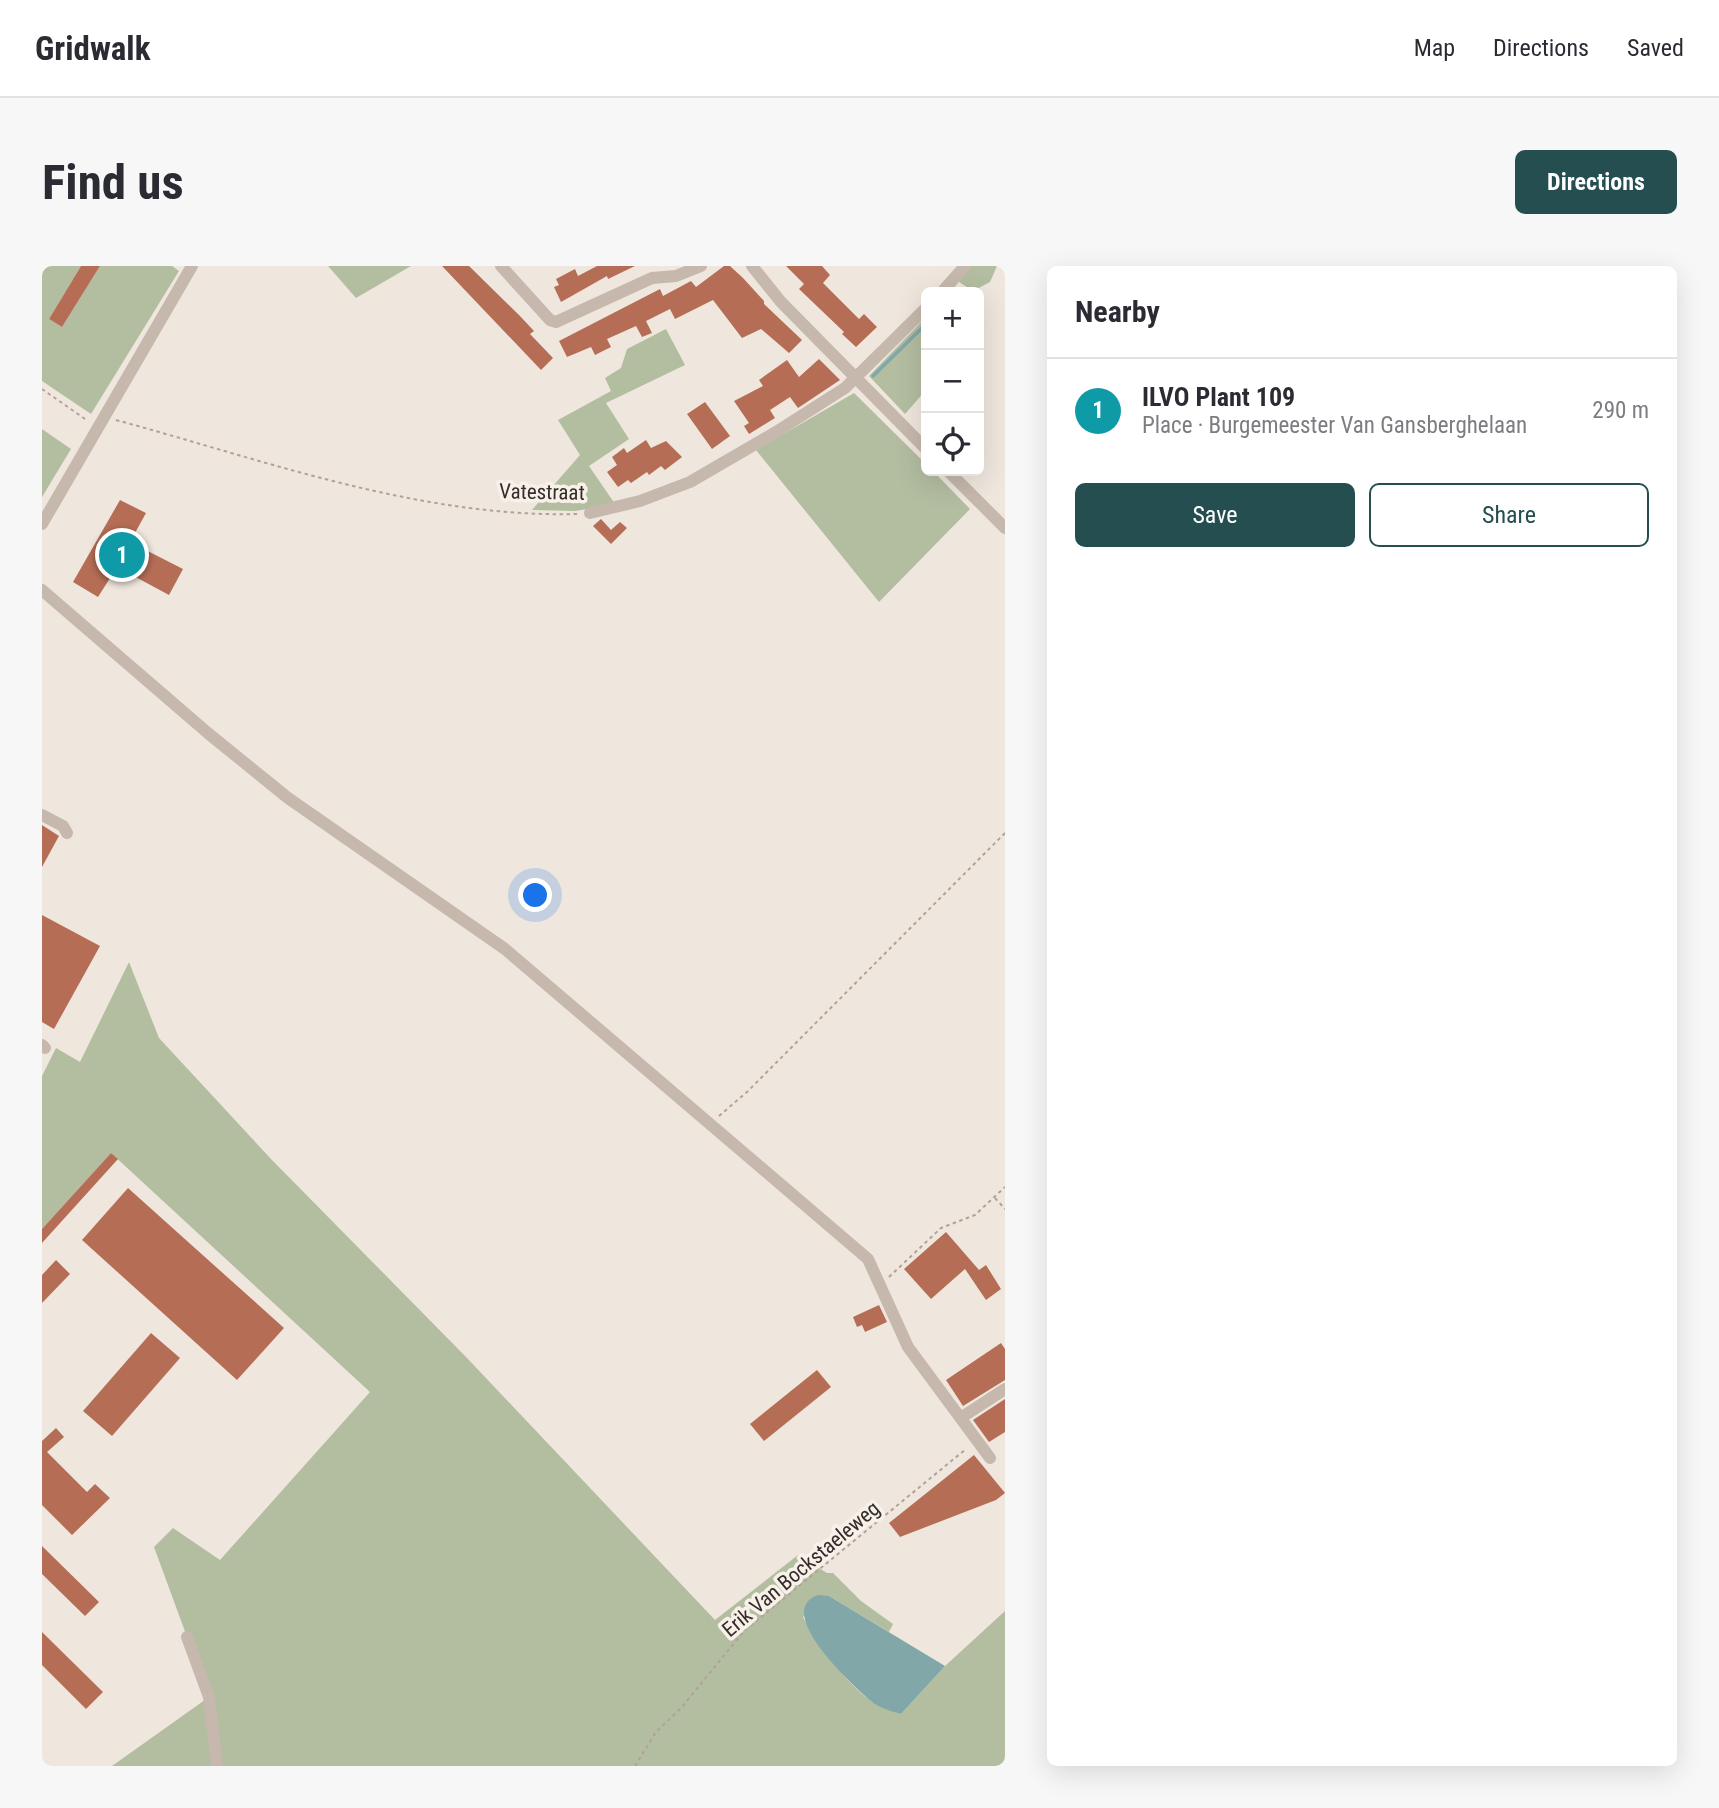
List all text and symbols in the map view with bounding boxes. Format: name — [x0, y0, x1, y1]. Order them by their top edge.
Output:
text: Gridwalk — [35, 29, 150, 68]
text: Map — [1414, 34, 1455, 62]
text: Directions — [1493, 34, 1589, 62]
text: Saved — [1627, 34, 1684, 62]
button: Directions — [1515, 150, 1677, 214]
text: Find us — [42, 154, 184, 211]
map controls — [921, 287, 984, 476]
button: + — [921, 287, 984, 350]
text: Nearby — [1075, 294, 1160, 329]
button: − — [921, 350, 984, 413]
text: ILVO Plant 109 — [1142, 382, 1295, 412]
text: 1 — [1092, 397, 1104, 424]
text: 290 m — [1592, 397, 1649, 424]
text: Place · Burgemeester Van Gansberghelaan — [1142, 412, 1527, 439]
button: locate — [921, 413, 984, 476]
street label: Vatestraat — [499, 479, 585, 505]
button: Save — [1075, 483, 1355, 547]
button: Share — [1369, 483, 1649, 547]
pin: 1 — [99, 529, 145, 581]
your location — [518, 878, 552, 912]
street label: Erik Van Bockstaeleweg — [718, 1496, 884, 1642]

